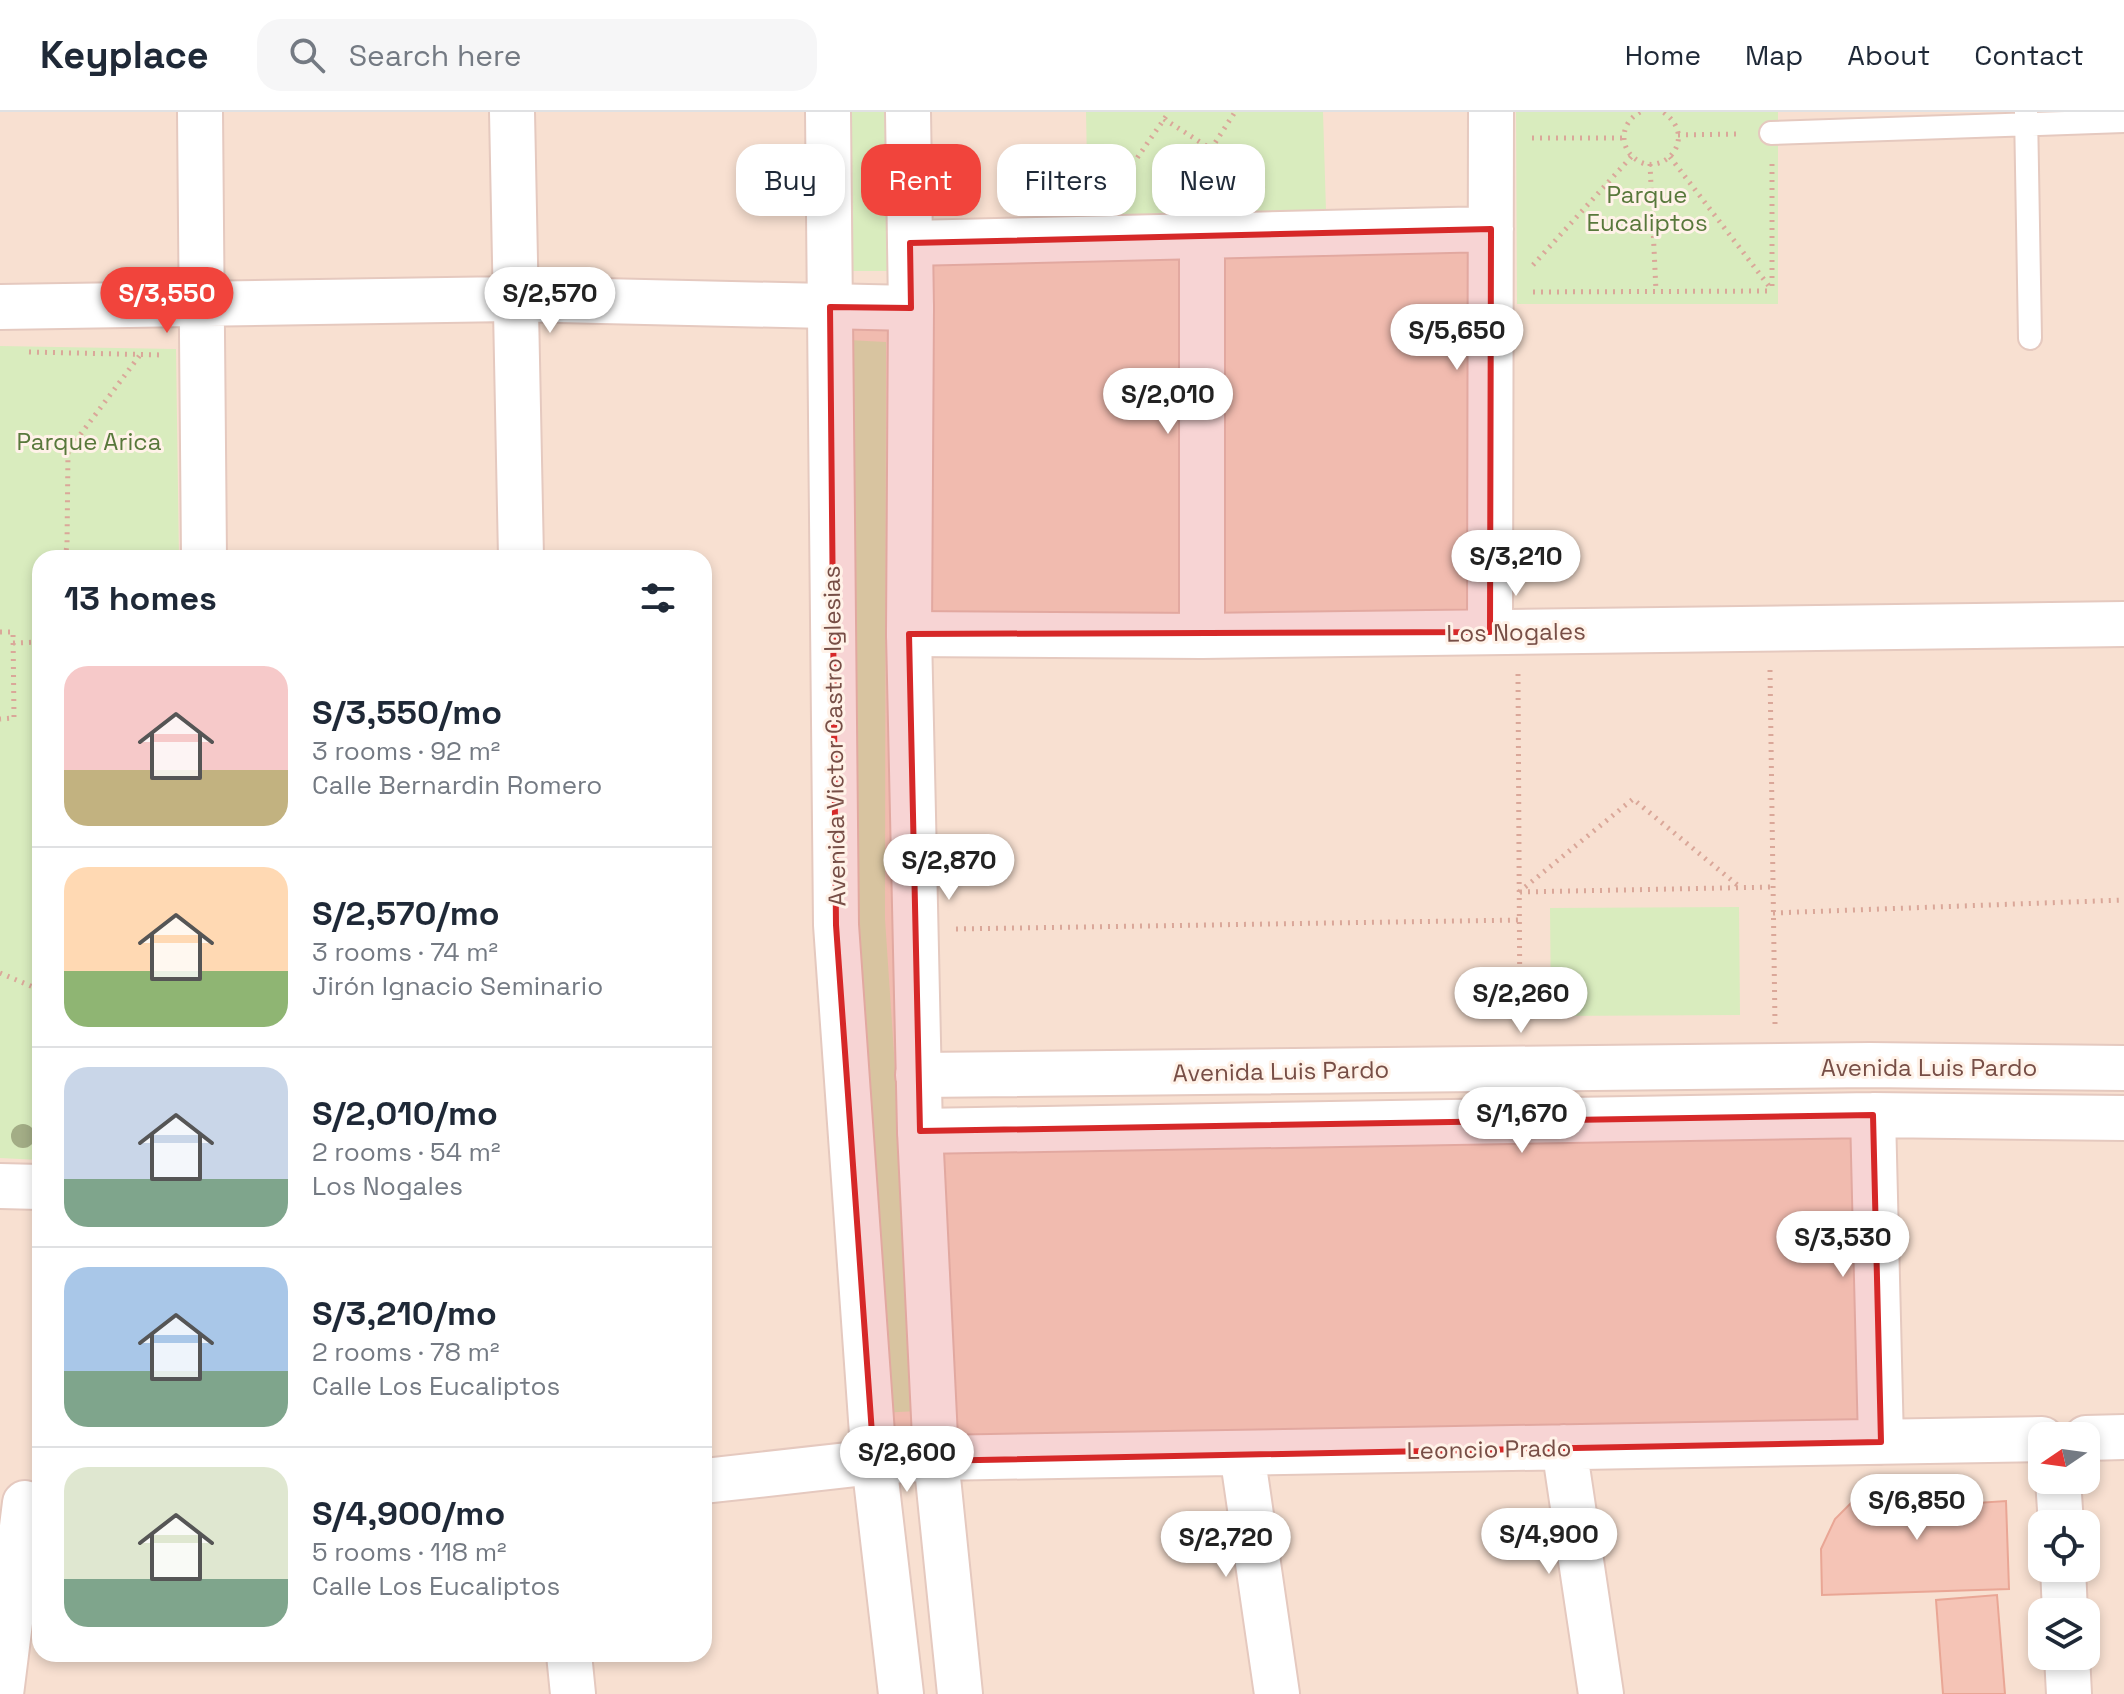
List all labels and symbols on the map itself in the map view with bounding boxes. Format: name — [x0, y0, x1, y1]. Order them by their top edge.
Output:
park label: Parque Eucaliptos — [1586, 179, 1708, 238]
pin: S/3,550 — [93, 267, 241, 335]
pin: S/2,570 — [476, 267, 624, 335]
pin: S/5,650 — [1383, 304, 1531, 372]
pin: S/2,010 — [1094, 368, 1242, 436]
park label: Parque Arica — [17, 426, 162, 457]
pin: S/3,210 — [1442, 530, 1590, 598]
street label: Avenida Victor Castro Iglesias — [816, 565, 852, 907]
street label: Los Nogales — [1446, 615, 1586, 649]
pin: S/2,870 — [875, 834, 1023, 902]
pin: S/2,260 — [1447, 967, 1595, 1035]
street label: Avenida Luis Pardo — [1821, 1052, 2037, 1083]
street label: Avenida Luis Pardo — [1172, 1054, 1390, 1088]
pin: S/1,670 — [1448, 1087, 1596, 1155]
pin: S/3,530 — [1769, 1211, 1917, 1279]
north arrow — [2028, 1422, 2100, 1494]
pin: S/2,600 — [833, 1426, 981, 1494]
street label: Leoncio Prado — [1406, 1432, 1572, 1466]
pin: S/6,850 — [1843, 1474, 1991, 1542]
pin: S/4,900 — [1475, 1508, 1623, 1576]
pin: S/2,720 — [1152, 1511, 1300, 1579]

